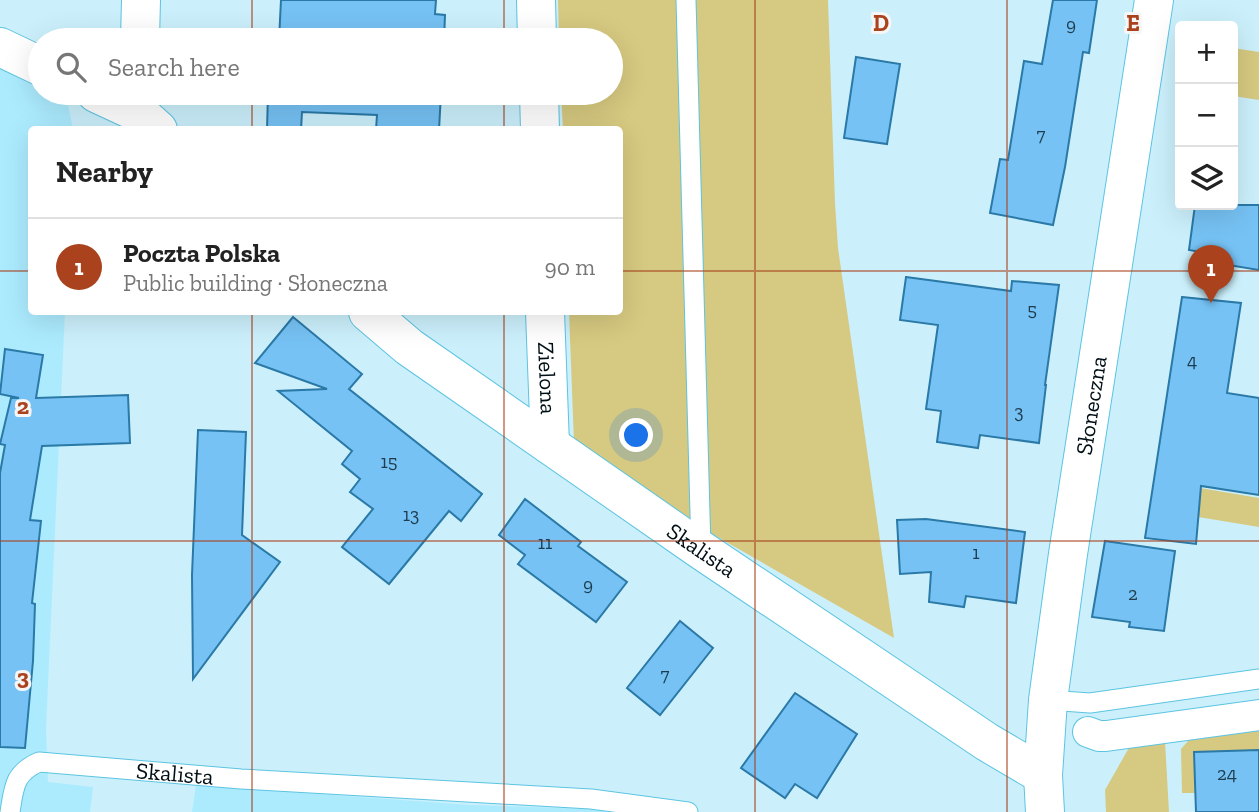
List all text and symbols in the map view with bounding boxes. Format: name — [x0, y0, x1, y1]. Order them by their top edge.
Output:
text: D — [873, 9, 889, 37]
text: E — [1126, 9, 1140, 37]
house number: 9 — [1066, 13, 1076, 36]
map controls — [1175, 21, 1238, 210]
button: + — [1175, 21, 1238, 84]
search box — [28, 28, 623, 105]
icon: search — [52, 48, 90, 86]
text: Search here — [108, 51, 240, 83]
button: − — [1175, 84, 1238, 147]
house number: 7 — [1037, 123, 1046, 146]
button: layers — [1175, 147, 1238, 210]
text: Nearby — [56, 154, 153, 190]
text: Poczta Polska — [123, 237, 280, 269]
pin: 1 — [1188, 245, 1234, 303]
text: 1 — [74, 253, 84, 281]
text: 90 m — [544, 253, 595, 281]
text: Public building · Słoneczna — [123, 269, 388, 297]
house number: 5 — [1027, 298, 1037, 321]
street label: Zielona — [532, 341, 563, 415]
house number: 4 — [1187, 349, 1197, 372]
street label: Słoneczna — [1070, 354, 1113, 457]
text: 2 — [17, 392, 29, 420]
house number: 3 — [1014, 400, 1024, 423]
your location — [619, 418, 653, 452]
house number: 15 — [380, 450, 398, 473]
house number: 13 — [403, 503, 419, 526]
street label: Skalista — [662, 517, 741, 584]
house number: 11 — [538, 531, 552, 554]
house number: 1 — [972, 541, 980, 564]
house number: 9 — [583, 573, 593, 596]
house number: 2 — [1128, 582, 1138, 605]
text: 3 — [17, 663, 29, 691]
house number: 7 — [661, 663, 670, 686]
street label: Skalista — [135, 756, 215, 791]
house number: 24 — [1217, 762, 1237, 785]

